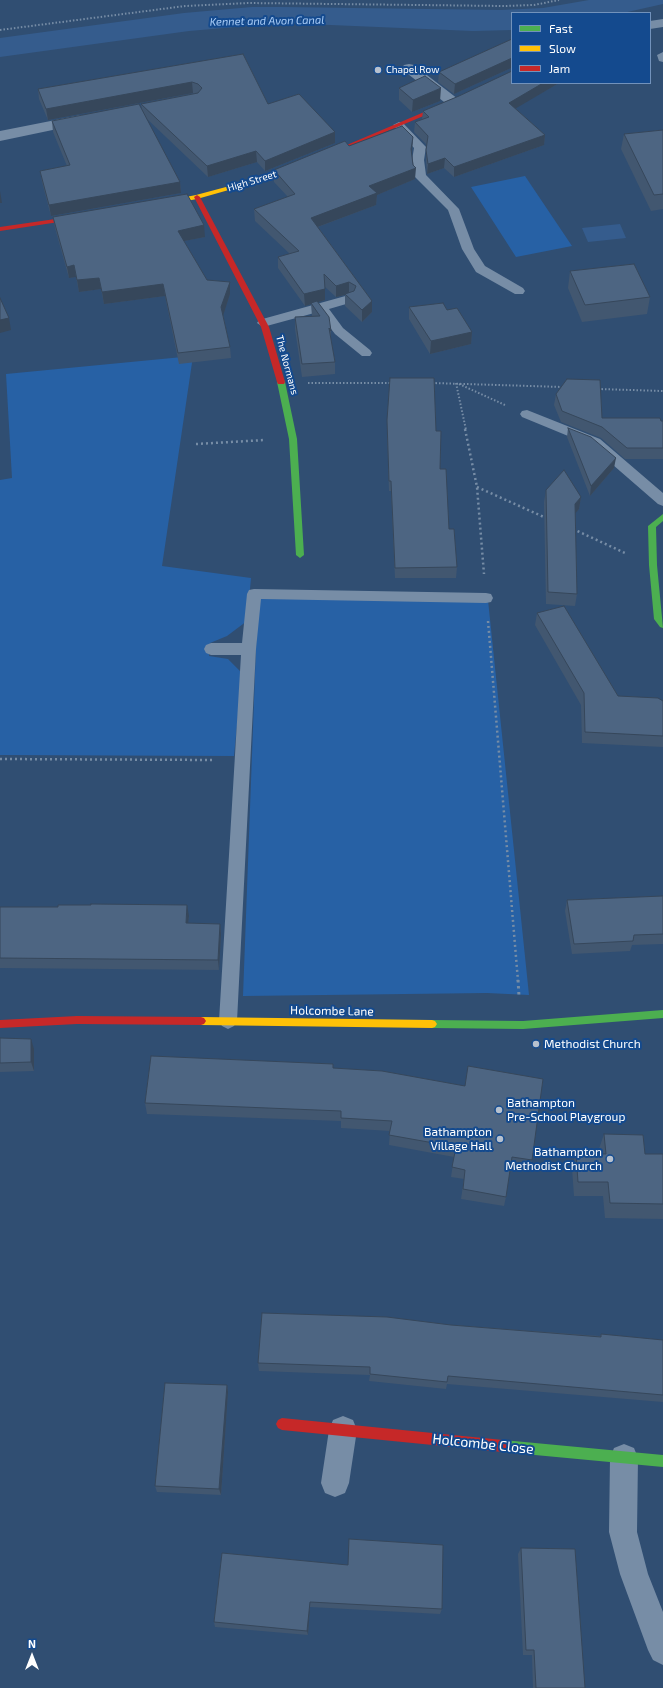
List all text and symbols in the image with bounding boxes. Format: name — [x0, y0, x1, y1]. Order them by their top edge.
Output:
legend — [511, 12, 651, 84]
water label: Kennet and Avon Canal — [210, 13, 324, 29]
text: Fast — [549, 21, 572, 35]
text: Slow — [549, 41, 576, 55]
text: Jam — [549, 61, 570, 75]
place label: Chapel Row — [386, 64, 439, 76]
marker: Chapel Row — [373, 65, 383, 75]
street label: High Street — [226, 168, 278, 194]
street label: The Normans — [273, 334, 301, 396]
street label: Holcombe Lane — [290, 1003, 374, 1019]
place label: Methodist Church — [544, 1037, 641, 1051]
marker: Methodist Church — [531, 1039, 541, 1049]
place label: Bathampton Pre-School Playgroup — [507, 1096, 625, 1124]
marker: Bathampton Pre-School Playgroup — [494, 1105, 504, 1115]
place label: Bathampton Village Hall — [424, 1125, 492, 1153]
marker: Bathampton Village Hall — [495, 1134, 505, 1144]
place label: Bathampton Methodist Church — [505, 1145, 602, 1173]
marker: Bathampton Methodist Church — [605, 1154, 615, 1164]
street label: Holcombe Close — [432, 1430, 534, 1458]
north arrow — [12, 1636, 52, 1676]
text: N — [28, 1637, 36, 1650]

